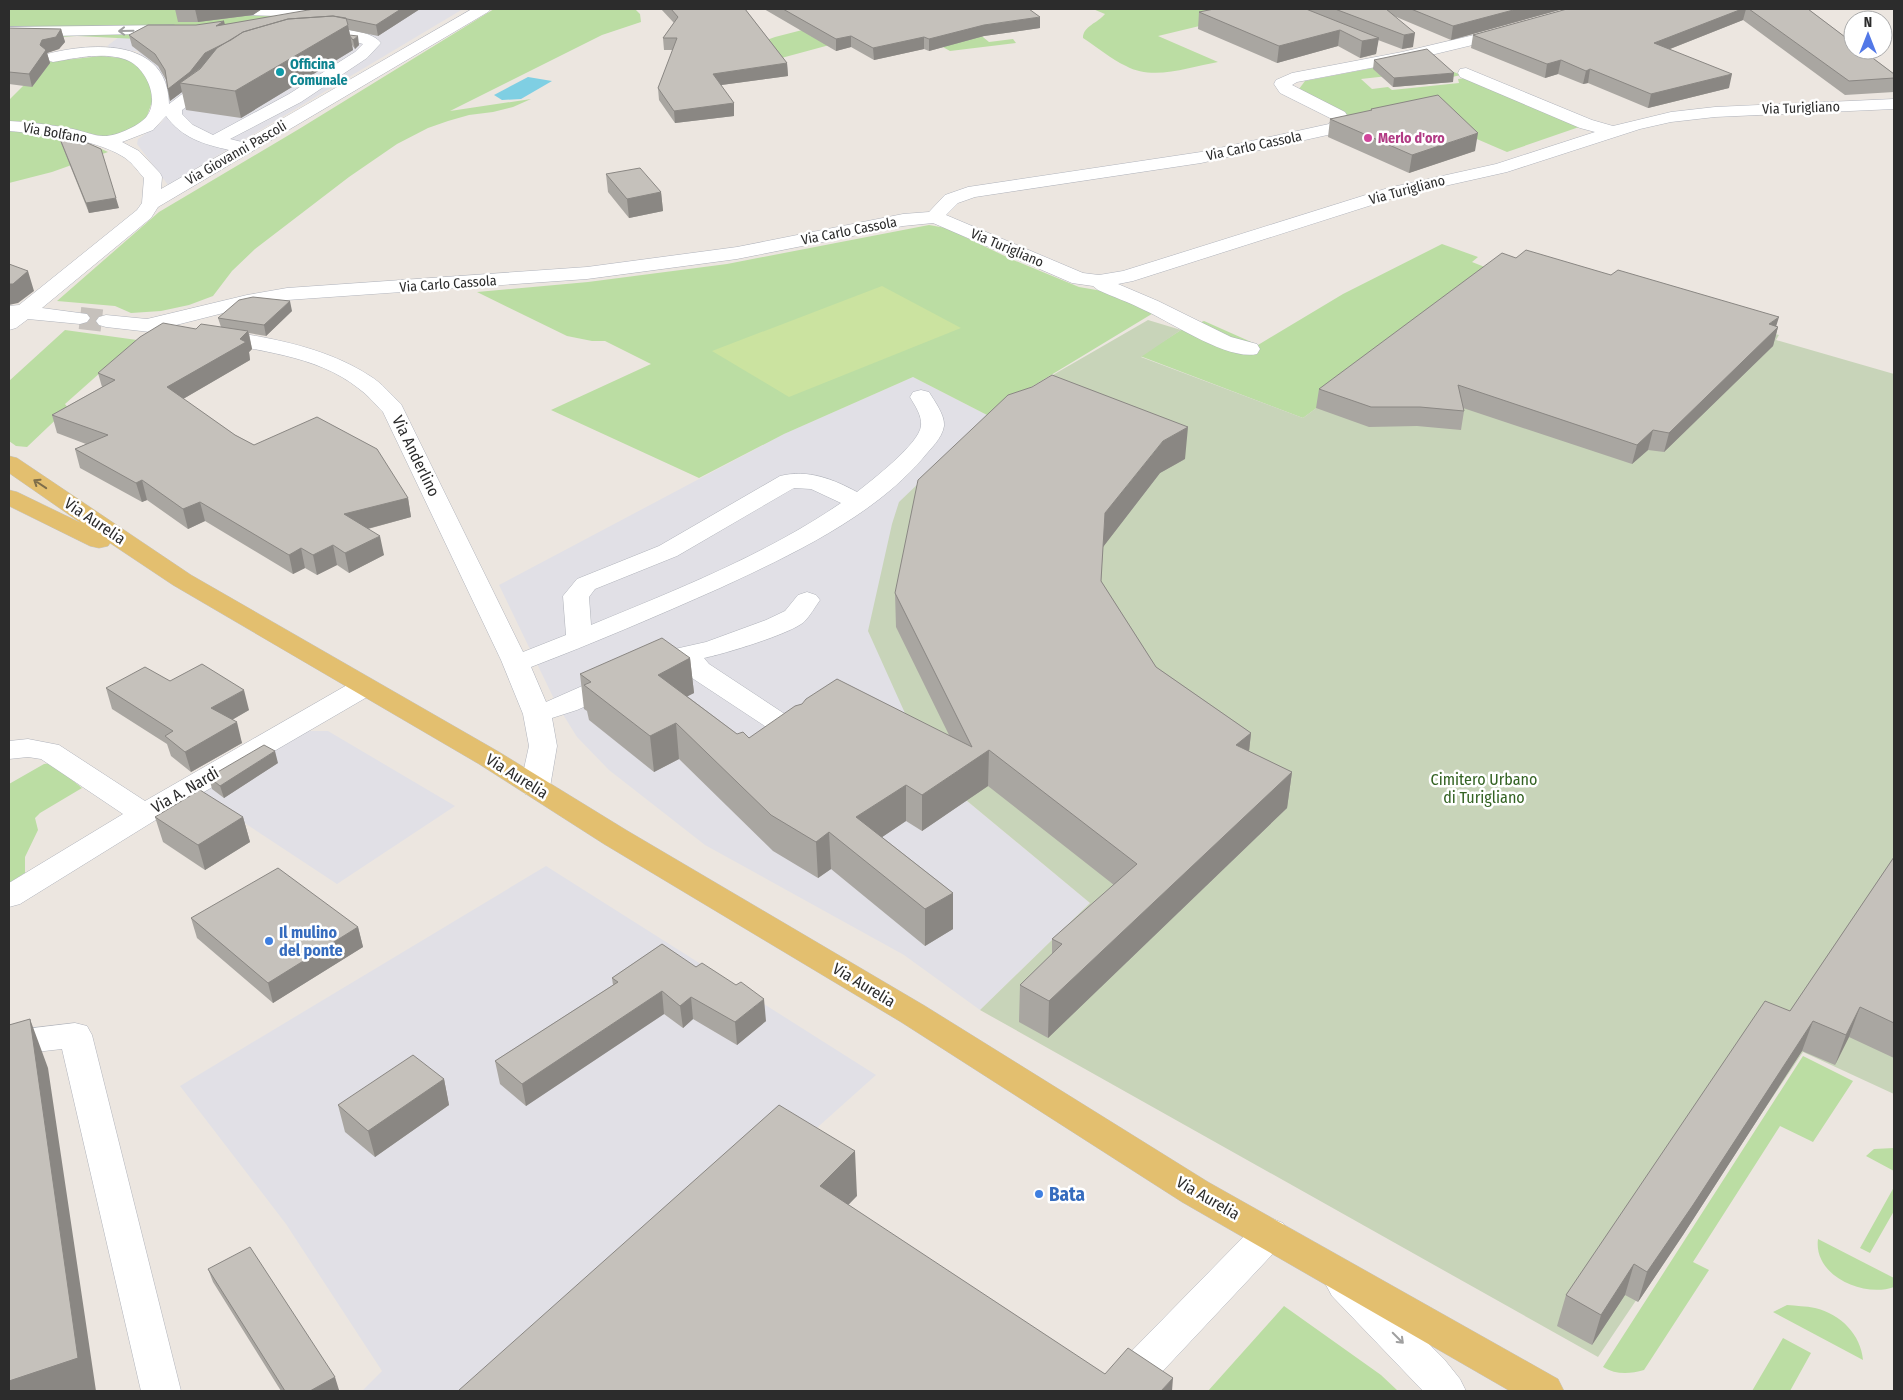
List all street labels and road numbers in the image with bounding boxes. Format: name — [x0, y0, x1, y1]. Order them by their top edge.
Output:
street label: Via Turigliano — [1762, 98, 1840, 118]
street label: Via Giovanni Pascoli — [182, 117, 290, 189]
street label: Via Bolfano — [21, 119, 89, 147]
street label: Via Carlo Cassola — [1205, 128, 1303, 164]
street label: Via Turigliano — [1367, 172, 1447, 208]
street label: Via Carlo Cassola — [800, 213, 898, 249]
street label: Via Turigliano — [968, 225, 1046, 271]
street label: Via Carlo Cassola — [399, 272, 497, 296]
street label: Via Anderlino — [388, 412, 444, 500]
street label: Via Aurelia — [61, 494, 129, 548]
street label: Via Aurelia — [482, 749, 552, 803]
street label: Via A. Nardi — [148, 763, 222, 817]
street label: Via Aurelia — [829, 959, 899, 1011]
street label: Via Aurelia — [1173, 1172, 1243, 1224]

